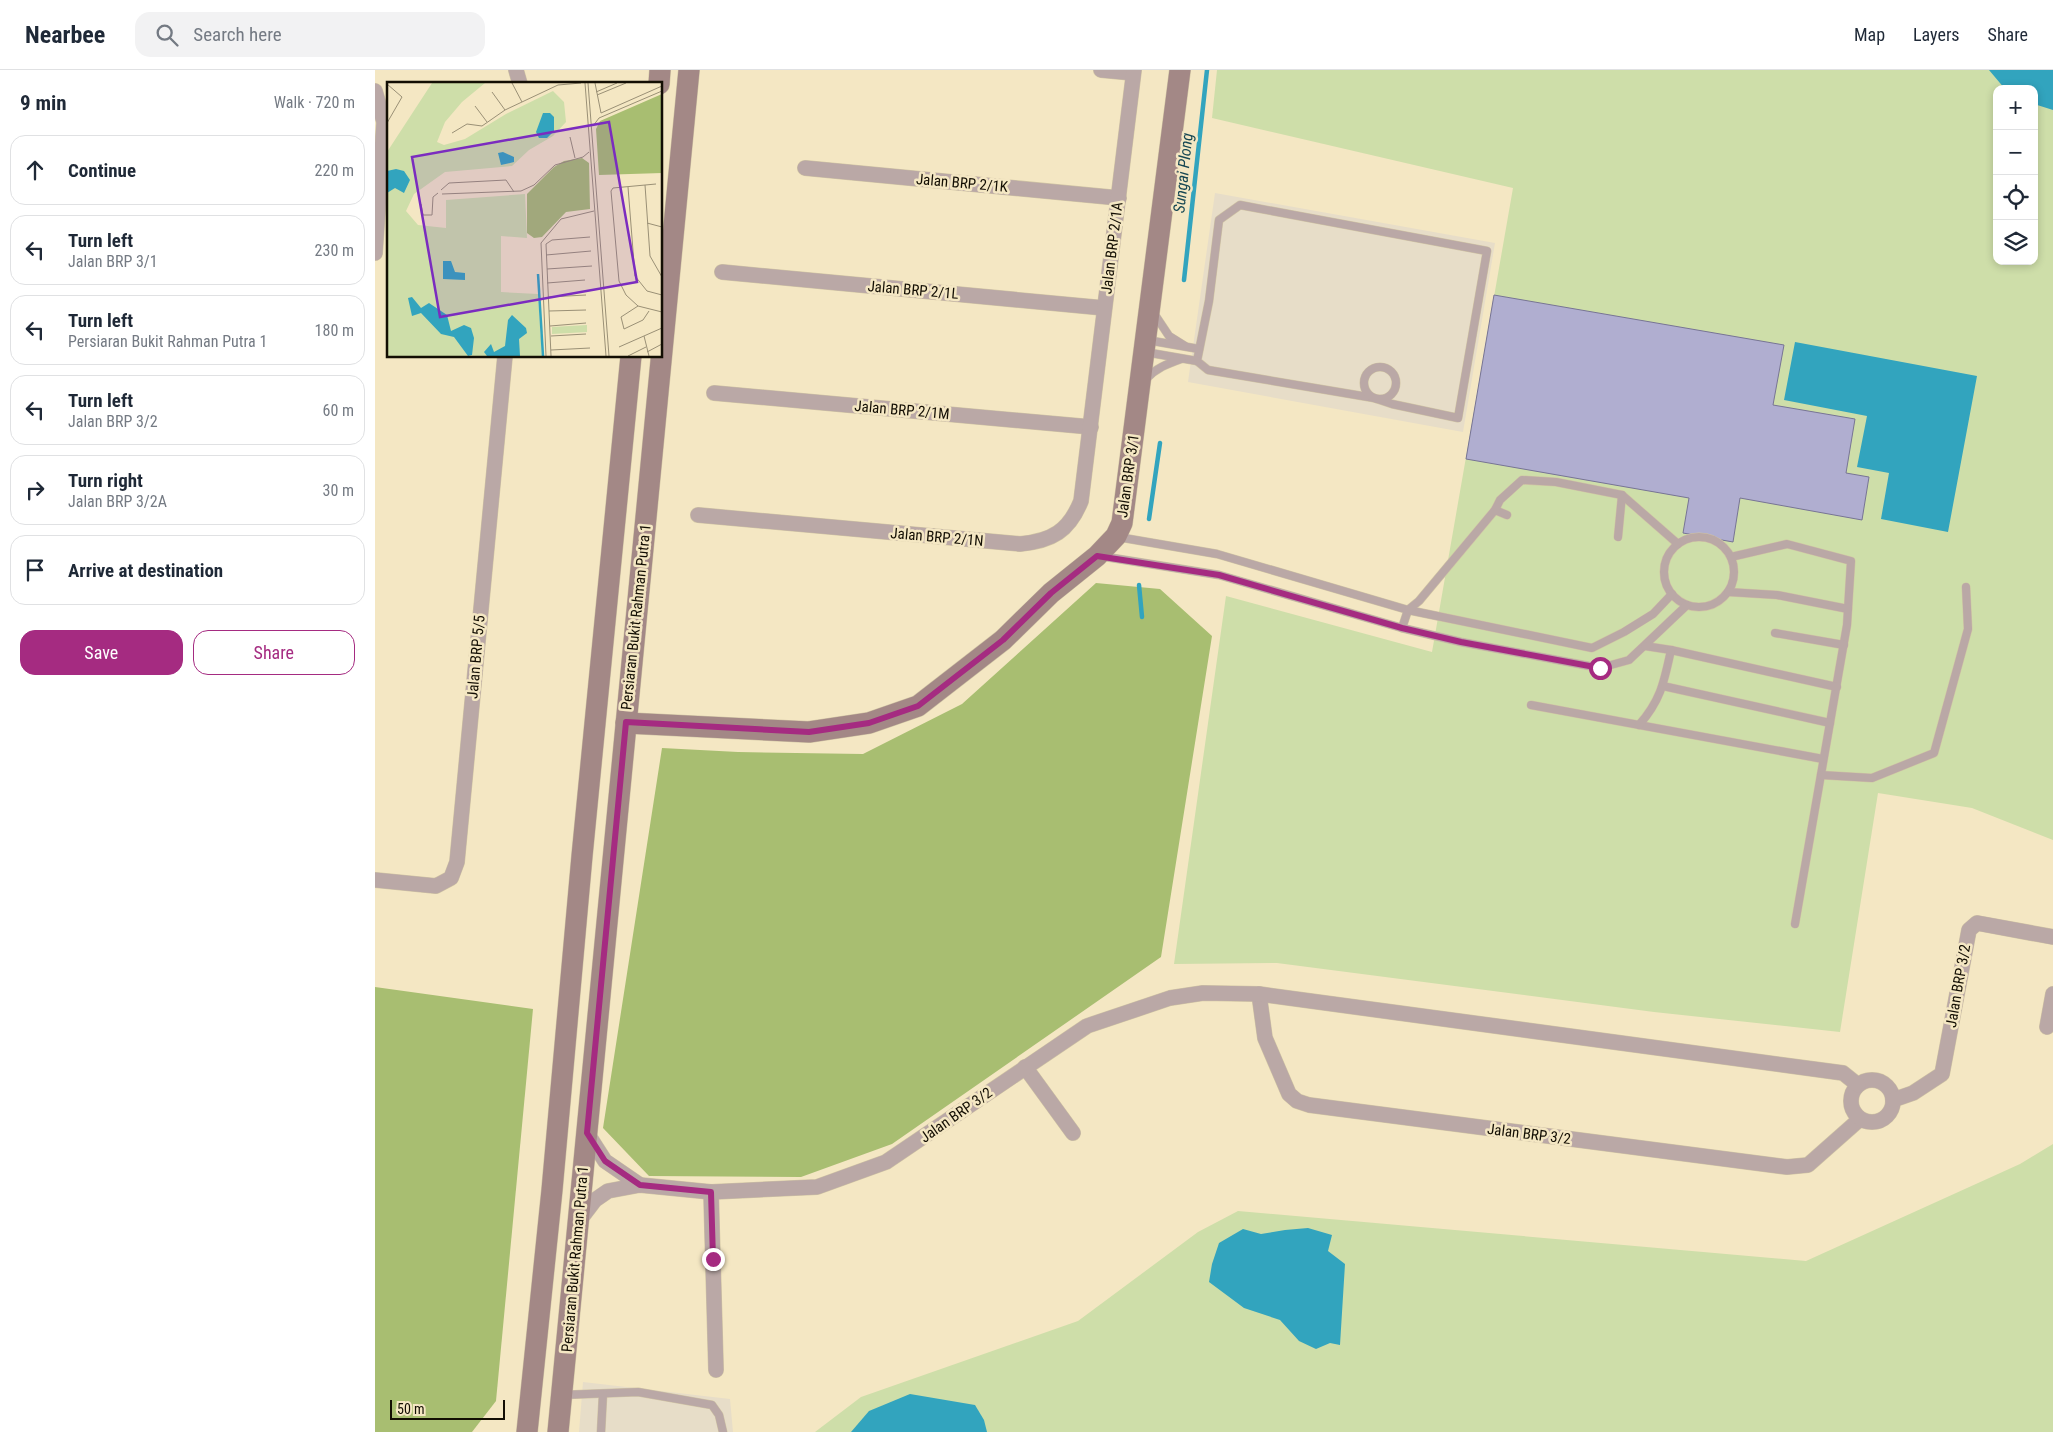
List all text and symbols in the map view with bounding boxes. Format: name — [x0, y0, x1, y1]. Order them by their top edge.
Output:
search box — [135, 12, 485, 57]
text: Nearbee — [25, 21, 105, 49]
icon: search — [153, 21, 181, 49]
text: Search here — [193, 23, 282, 46]
text: Map — [1854, 24, 1885, 45]
text: Layers — [1913, 24, 1960, 45]
text: Share — [1988, 24, 2028, 45]
inset map — [387, 82, 663, 358]
map controls — [1993, 85, 2038, 265]
button: + — [1993, 85, 2038, 130]
text: 9 min — [20, 91, 67, 115]
text: Walk · 720 m — [274, 93, 355, 112]
button: − — [1993, 130, 2038, 175]
water label: Sungai Plong — [1169, 132, 1197, 214]
icon: ahead — [21, 156, 49, 184]
text: Continue — [68, 159, 136, 182]
text: 220 m — [315, 161, 354, 180]
street label: Jalan BRP 2/1K — [915, 170, 1010, 196]
button: locate — [1993, 175, 2038, 220]
street label: Jalan BRP 2/1A — [1097, 201, 1127, 295]
button: layers — [1993, 220, 2038, 265]
text: Turn left — [68, 229, 133, 252]
icon: left — [21, 236, 49, 264]
text: 230 m — [315, 241, 354, 260]
text: Jalan BRP 3/1 — [68, 252, 158, 271]
street label: Jalan BRP 2/1L — [867, 277, 959, 303]
text: Turn left — [68, 309, 133, 332]
icon: left — [21, 316, 49, 344]
text: 180 m — [315, 321, 354, 340]
text: Persiaran Bukit Rahman Putra 1 — [68, 332, 267, 351]
text: Turn left — [68, 389, 133, 412]
icon: left — [21, 396, 49, 424]
street label: Jalan BRP 2/1M — [854, 397, 950, 423]
text: 60 m — [322, 401, 354, 420]
text: Jalan BRP 3/2 — [68, 412, 158, 431]
street label: Jalan BRP 3/1 — [1113, 433, 1143, 519]
text: Turn right — [68, 469, 143, 492]
icon: right — [21, 476, 49, 504]
text: 30 m — [322, 481, 354, 500]
text: Jalan BRP 3/2A — [68, 492, 167, 511]
street label: Persiaran Bukit Rahman Putra 1 — [617, 523, 655, 711]
street label: Jalan BRP 2/1N — [890, 524, 984, 550]
icon: arrive — [21, 556, 49, 584]
text: Arrive at destination — [68, 559, 223, 582]
street label: Jalan BRP 5/5 — [463, 614, 489, 700]
button: Save — [20, 630, 183, 675]
button: Share — [193, 630, 355, 675]
route start — [1589, 657, 1612, 680]
street label: Jalan BRP 3/2 — [1942, 943, 1974, 1029]
street label: Jalan BRP 3/2 — [916, 1084, 996, 1146]
street label: Jalan BRP 3/2 — [1486, 1120, 1572, 1148]
street label: Persiaran Bukit Rahman Putra 1 — [558, 1165, 592, 1353]
route end — [702, 1248, 725, 1271]
scale bar — [390, 1397, 505, 1420]
text: 50 m — [397, 1401, 425, 1417]

